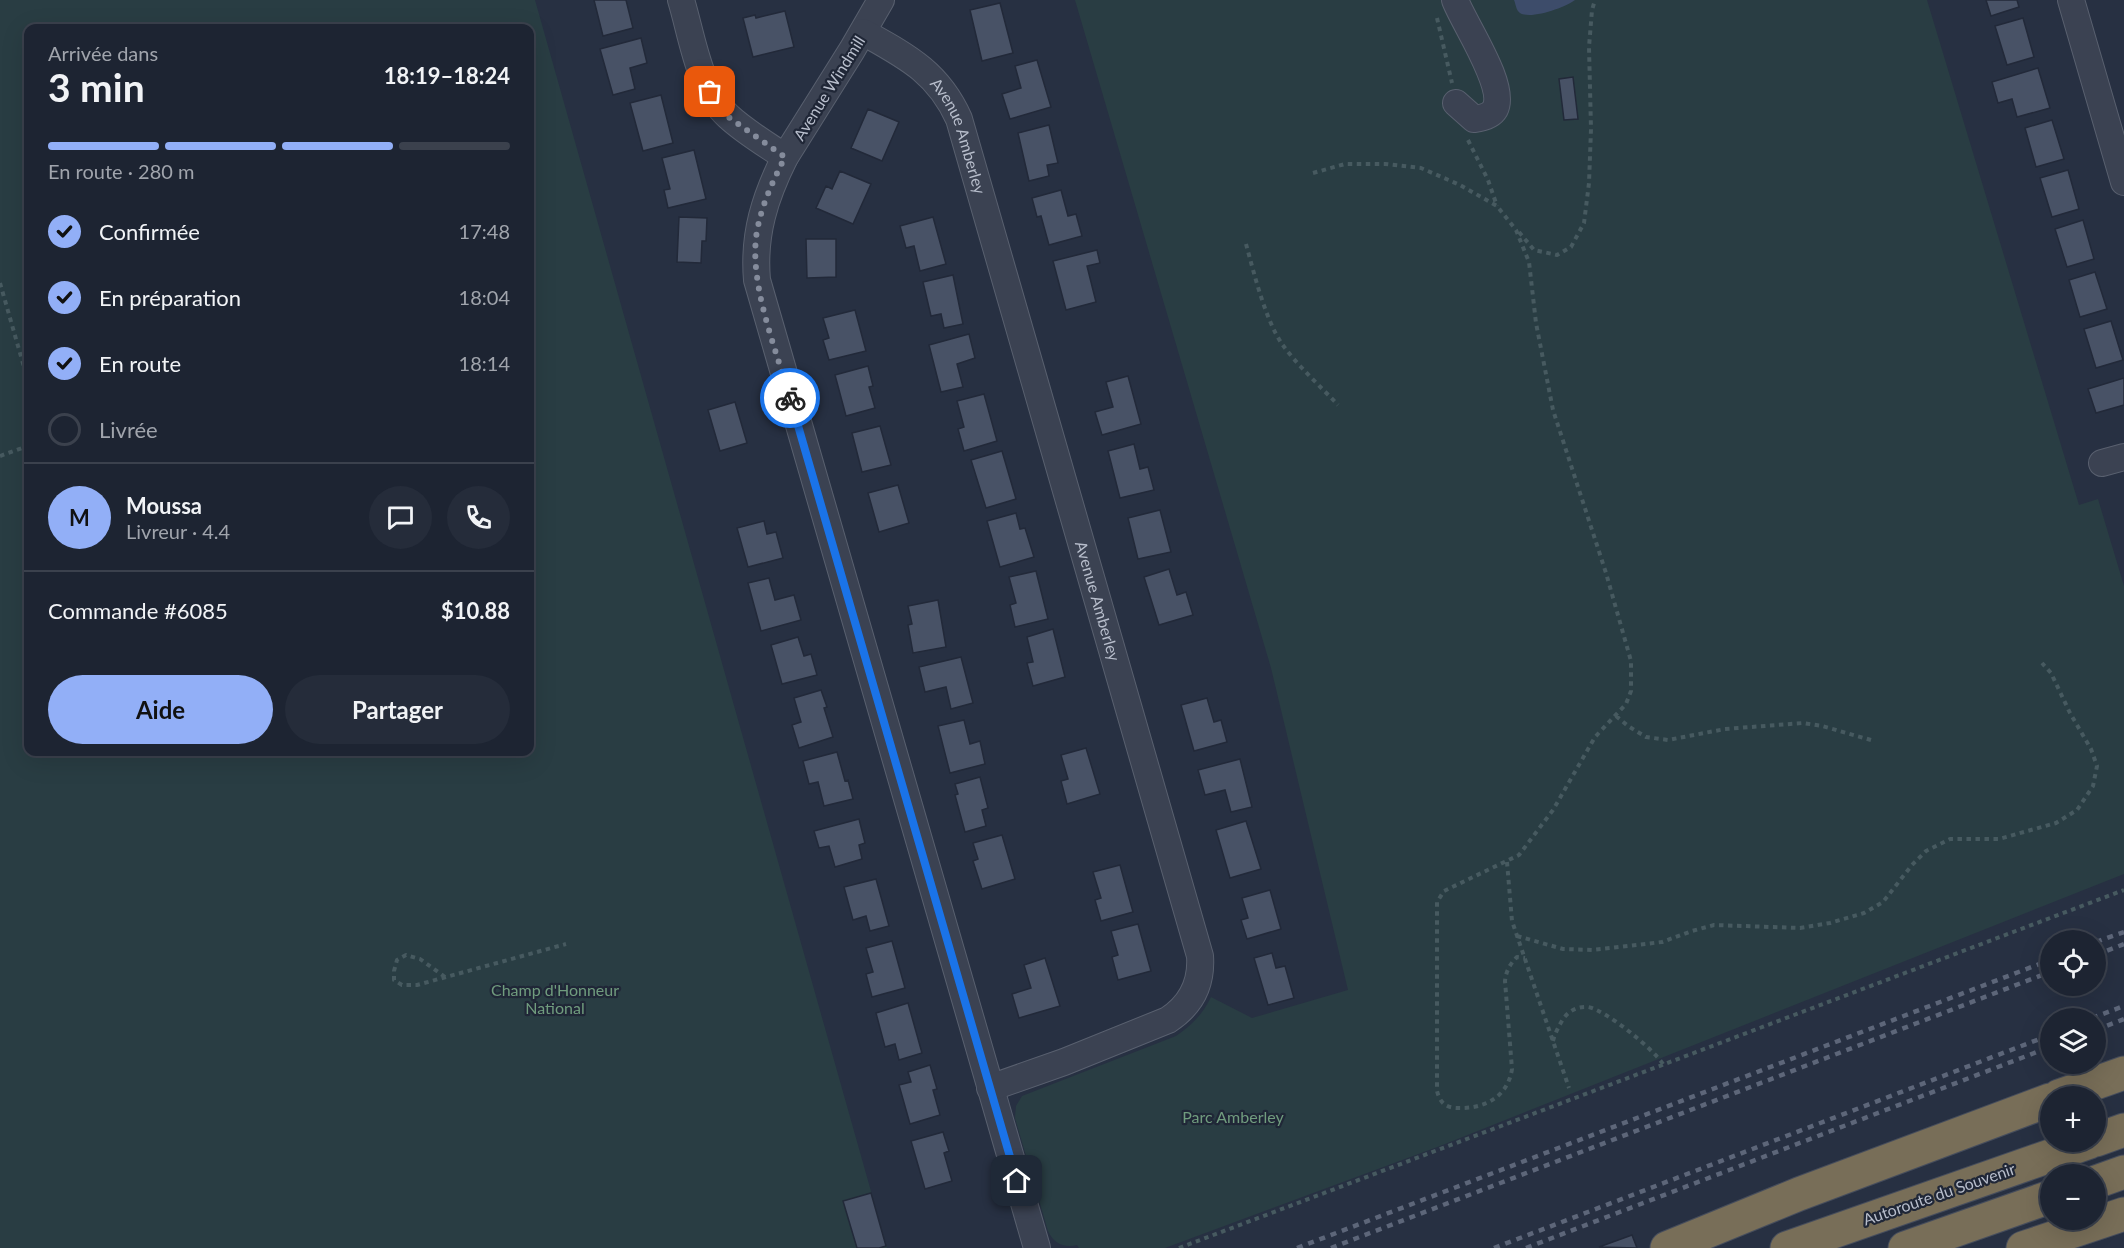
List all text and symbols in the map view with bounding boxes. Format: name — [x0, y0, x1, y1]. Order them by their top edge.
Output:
street label: Avenue Windmill — [789, 32, 868, 143]
text: Arrivée dans — [48, 41, 158, 65]
text: 18:19–18:24 — [384, 62, 510, 89]
text: 3 min — [48, 64, 145, 110]
pin — [684, 66, 735, 117]
street label: Avenue Amberley — [927, 74, 990, 197]
icon: bag — [693, 75, 726, 108]
text: En route · 280 m — [48, 159, 194, 183]
icon: check — [48, 215, 81, 248]
text: Confirmée — [99, 218, 200, 245]
text: 17:48 — [459, 219, 510, 243]
icon: check — [48, 281, 81, 314]
text: En préparation — [99, 284, 241, 311]
text: 18:04 — [459, 285, 510, 309]
icon: check — [48, 347, 81, 380]
text: En route — [99, 350, 181, 377]
text: 18:14 — [459, 351, 510, 375]
courier — [760, 368, 820, 428]
icon: bike — [774, 382, 807, 415]
text: Livrée — [99, 416, 158, 443]
button: chat — [369, 486, 432, 549]
button: phone — [447, 486, 510, 549]
text: Moussa — [126, 492, 202, 519]
text: M — [69, 504, 90, 531]
text: Livreur · 4.4 — [126, 519, 230, 543]
street label: Avenue Amberley — [1072, 539, 1125, 664]
text: Commande #6085 — [48, 597, 228, 624]
text: $10.88 — [441, 597, 510, 624]
button: Aide — [48, 675, 273, 744]
button: Partager — [285, 675, 510, 744]
map controls — [2040, 930, 2106, 1230]
button: locate — [2040, 930, 2106, 996]
park label: Champ d'Honneur National — [491, 980, 619, 1017]
button: layers — [2040, 1008, 2106, 1074]
button: + — [2040, 1086, 2106, 1152]
park label: Parc Amberley — [1182, 1107, 1284, 1126]
pin — [991, 1155, 1042, 1206]
street label: Autoroute du Souvenir — [1860, 1158, 2018, 1229]
icon: home — [1000, 1164, 1033, 1197]
button: − — [2040, 1164, 2106, 1230]

